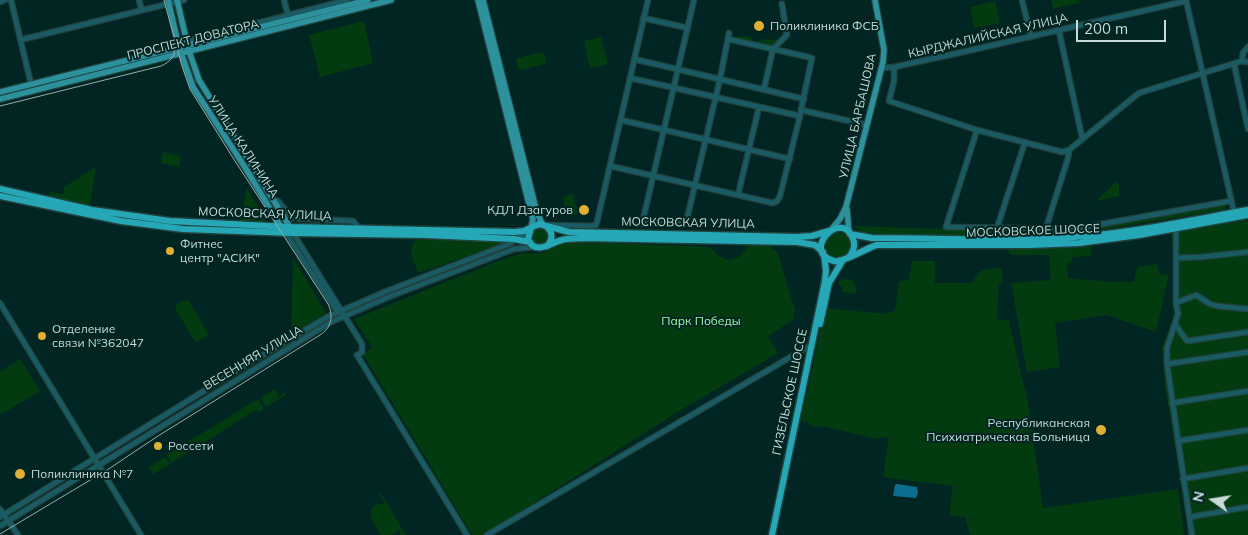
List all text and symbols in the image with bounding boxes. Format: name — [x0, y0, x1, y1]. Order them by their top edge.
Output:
scale bar — [1078, 10, 1168, 42]
street label: КЫРДЖАЛИЙСКАЯ УЛИЦА — [907, 11, 1069, 61]
street label: ПРОСПЕКТ ДОВАТОРА — [126, 17, 260, 63]
marker: Поликлиника ФСБ — [752, 19, 766, 33]
place label: Поликлиника ФСБ — [770, 19, 879, 33]
text: 200 m — [1084, 19, 1128, 38]
street label: УЛИЦА БАРБАШОВА — [837, 52, 879, 180]
street label: УЛИЦА КАЛИНИНА — [205, 93, 281, 201]
place label: КДЛ Дзагуров — [487, 203, 573, 217]
marker: КДЛ Дзагуров — [577, 203, 591, 217]
street label: МОСКОВСКАЯ УЛИЦА — [198, 204, 332, 224]
street label: МОСКОВСКАЯ УЛИЦА — [621, 215, 755, 231]
street label: МОСКОВСКОЕ ШОССЕ — [966, 221, 1100, 241]
place label: Фитнес центр "АСИК" — [180, 237, 260, 265]
marker: Фитнес центр "АСИК" — [164, 245, 176, 257]
park label: Парк Победы — [661, 314, 741, 328]
place label: Отделение связи №362047 — [52, 322, 144, 350]
street label: ВЕСЕННЯЯ УЛИЦА — [201, 323, 305, 393]
street label: ГИЗЕЛЬСКОЕ ШОССЕ — [770, 327, 810, 457]
marker: Отделение связи №362047 — [36, 330, 48, 342]
place label: Республиканская Психиатрическая Больница — [926, 416, 1090, 444]
marker: Республиканская Психиатрическая Больница — [1094, 423, 1108, 437]
place label: Россети — [168, 439, 214, 453]
marker: Россети — [152, 440, 164, 452]
marker: Поликлиника №7 — [13, 467, 27, 481]
place label: Поликлиника №7 — [31, 467, 133, 481]
north arrow — [1188, 475, 1238, 525]
text: N — [1188, 489, 1208, 504]

